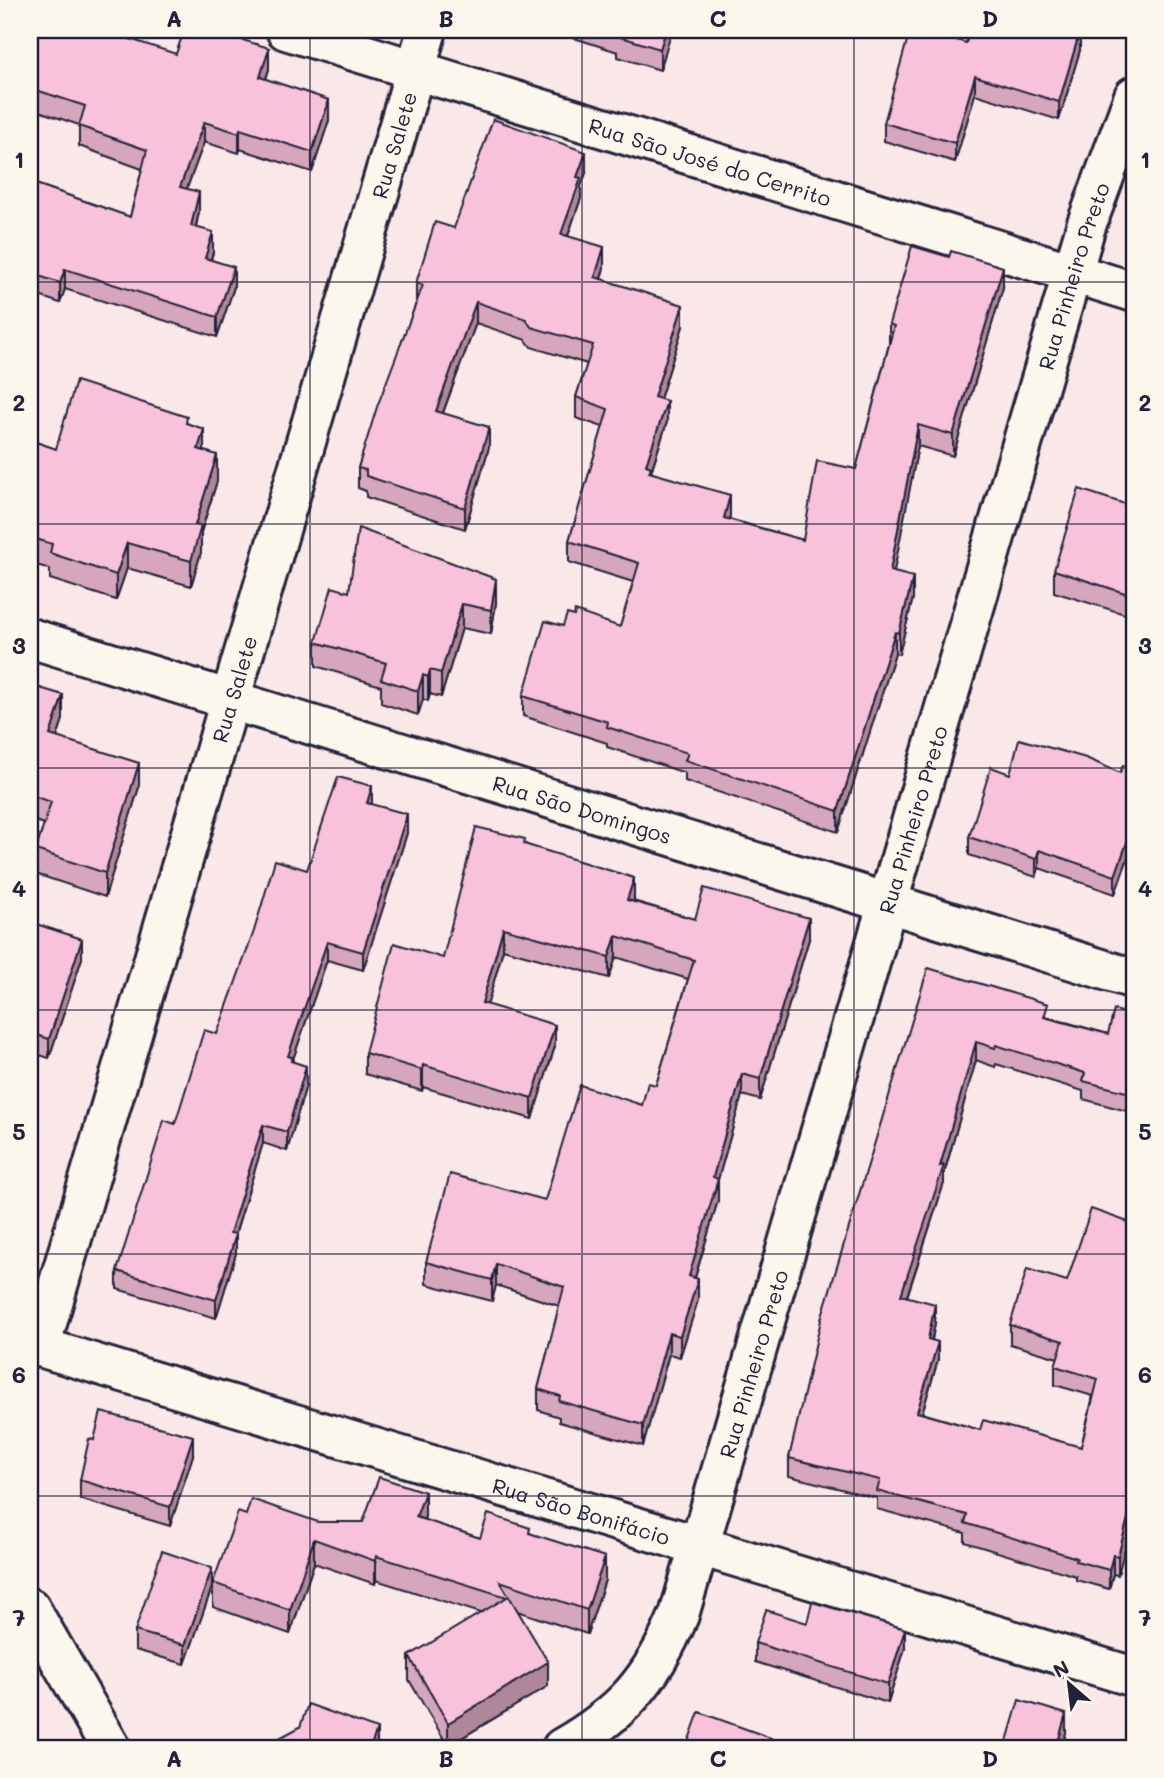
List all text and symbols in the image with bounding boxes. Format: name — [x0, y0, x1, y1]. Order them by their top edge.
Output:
text: A — [166, 3, 182, 33]
text: B — [438, 3, 454, 33]
text: C — [709, 3, 727, 33]
text: D — [982, 3, 998, 33]
street label: Rua Salete — [365, 88, 422, 202]
street label: Rua São José do Cerrito — [586, 111, 835, 211]
text: 1 — [14, 144, 24, 174]
text: 1 — [1140, 144, 1150, 174]
street label: Rua Pinheiro Preto — [1031, 178, 1115, 373]
text: 2 — [13, 387, 25, 417]
text: 2 — [1139, 387, 1151, 417]
text: 3 — [12, 630, 26, 660]
text: 3 — [1138, 630, 1152, 660]
street label: Rua Salete — [205, 632, 262, 746]
street label: Rua Pinheiro Preto — [872, 722, 952, 917]
street label: Rua São Domingos — [490, 768, 675, 849]
text: 4 — [12, 873, 26, 903]
text: 4 — [1138, 873, 1152, 903]
text: 5 — [12, 1116, 26, 1146]
text: 5 — [1138, 1116, 1152, 1146]
street label: Rua Pinheiro Preto — [712, 1266, 793, 1461]
text: 6 — [12, 1359, 26, 1389]
text: 6 — [1138, 1359, 1152, 1389]
street label: Rua São Bonifácio — [489, 1471, 674, 1550]
text: 7 — [13, 1602, 26, 1632]
text: 7 — [1139, 1602, 1152, 1632]
north arrow — [1034, 1648, 1104, 1718]
text: N — [1049, 1654, 1073, 1683]
text: A — [166, 1743, 182, 1773]
text: B — [438, 1743, 454, 1773]
text: C — [709, 1743, 727, 1773]
text: D — [982, 1743, 998, 1773]

